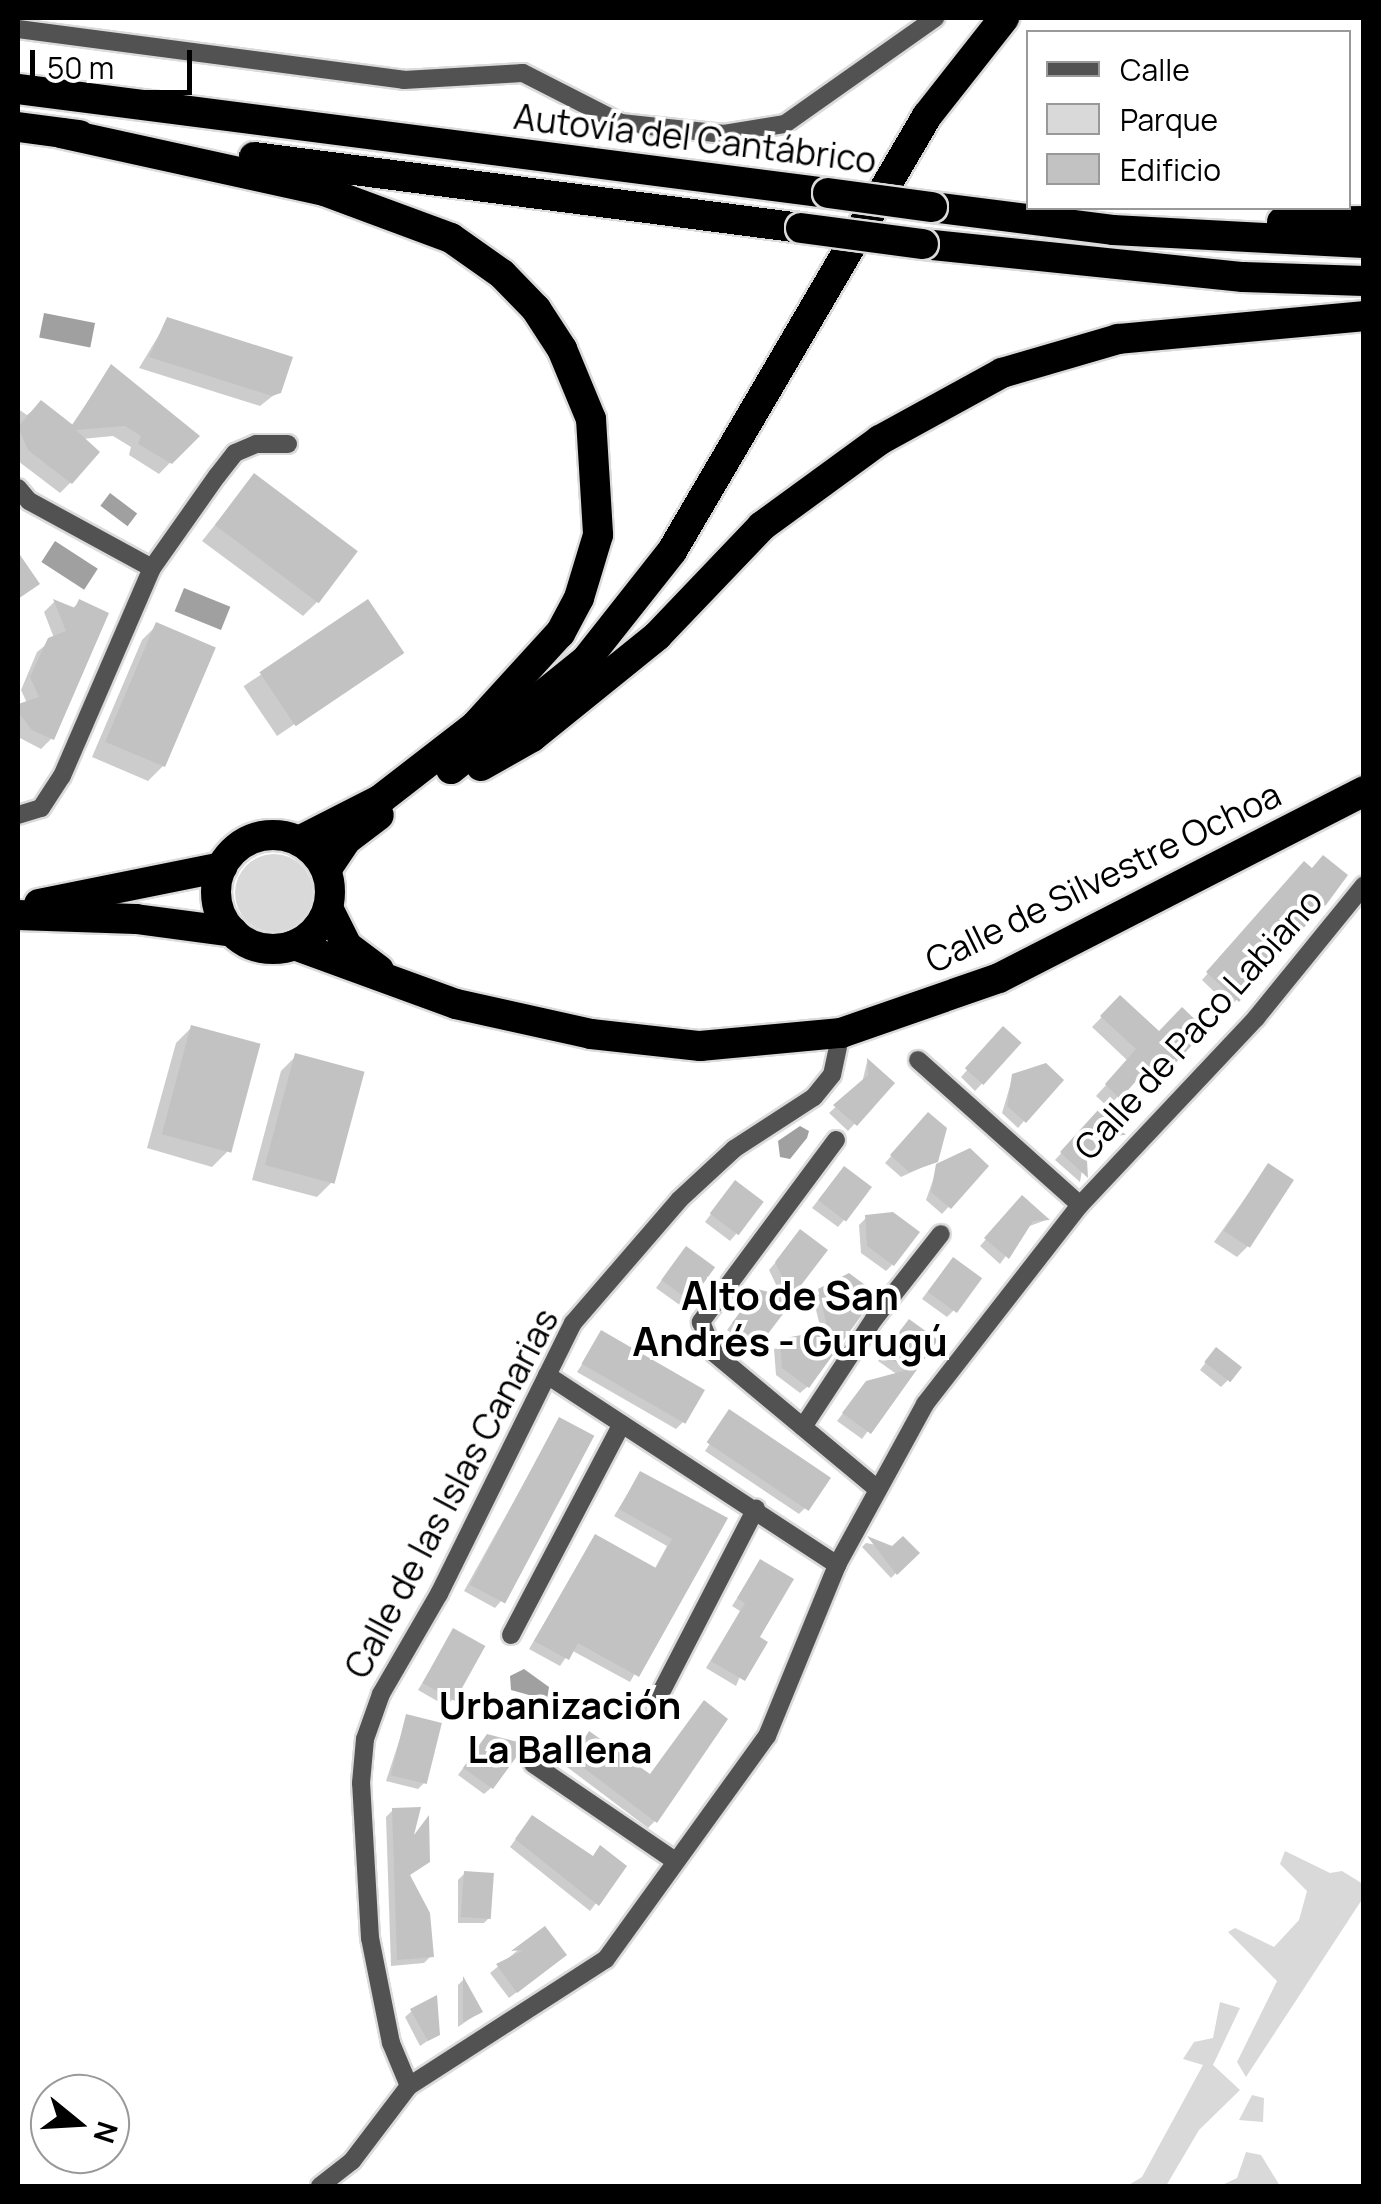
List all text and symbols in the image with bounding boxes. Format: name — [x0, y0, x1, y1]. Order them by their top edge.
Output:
scale bar — [35, 30, 198, 92]
legend — [1026, 30, 1351, 210]
text: 50 m — [47, 47, 114, 88]
text: Calle — [1120, 49, 1190, 90]
street label: Autovía del Cantábrico — [511, 95, 879, 181]
text: Parque — [1120, 99, 1218, 140]
text: Edificio — [1120, 149, 1221, 190]
street label: Calle de Silvestre Ochoa — [919, 773, 1287, 981]
street label: Calle de Paco Labiano — [1065, 880, 1331, 1168]
district label: Alto de San Andrés - Gurugú — [632, 1271, 948, 1365]
street label: Calle de las Islas Canarias — [336, 1301, 566, 1685]
district label: Urbanización La Ballena — [439, 1682, 681, 1772]
north arrow — [30, 2074, 130, 2174]
text: N — [85, 2117, 128, 2148]

